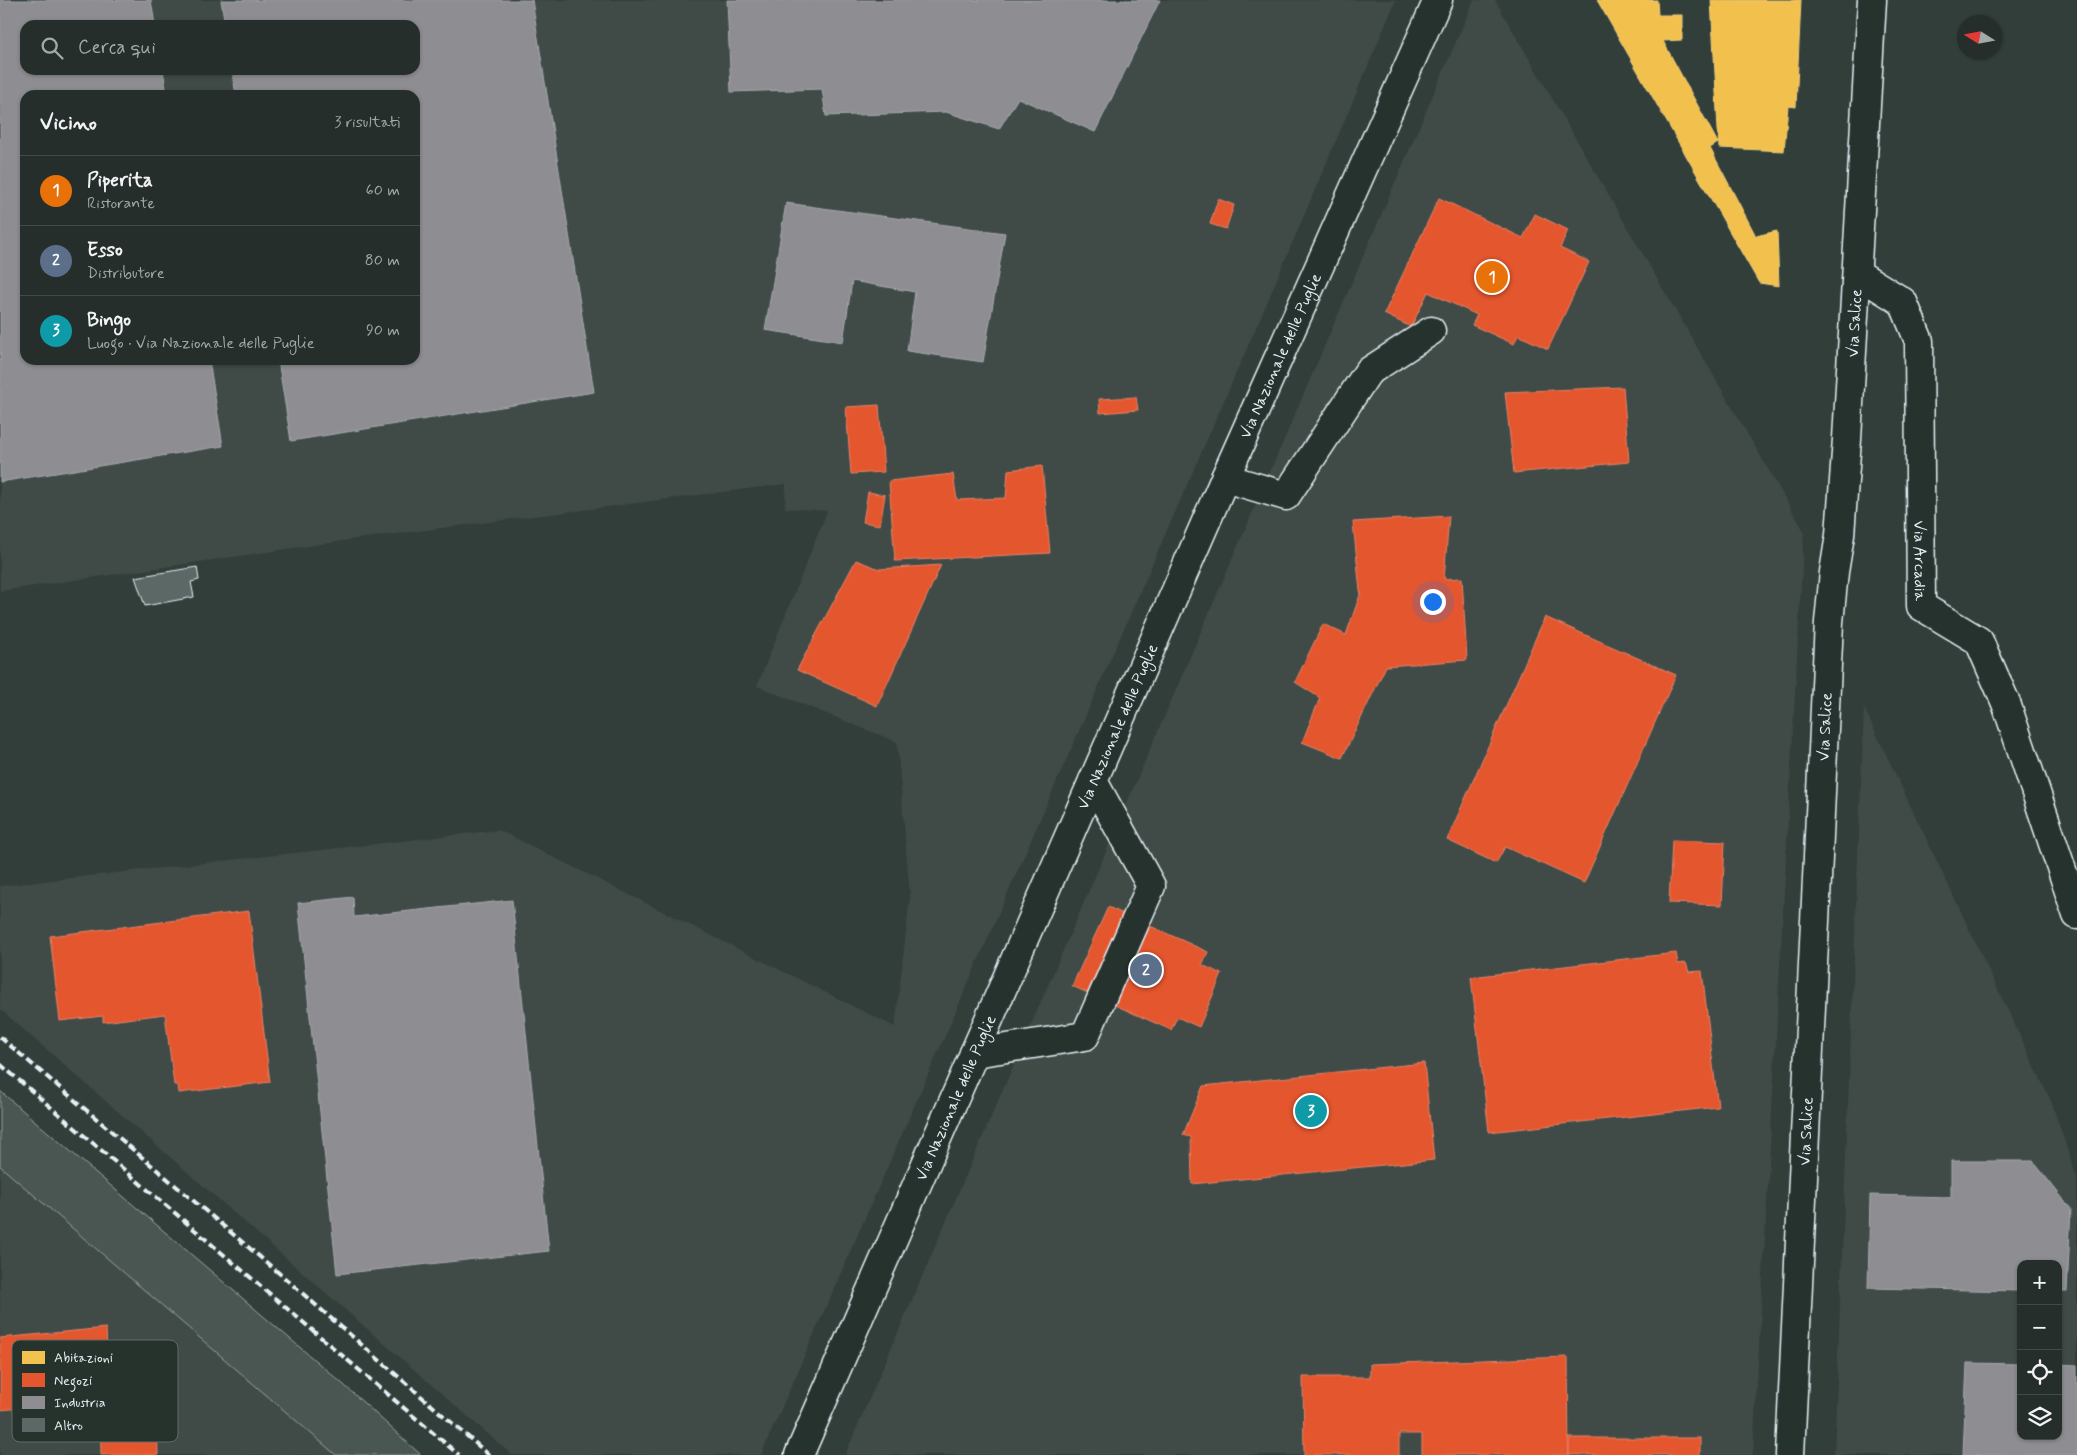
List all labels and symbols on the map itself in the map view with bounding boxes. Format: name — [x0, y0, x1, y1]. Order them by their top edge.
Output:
north arrow — [1957, 15, 2002, 60]
pin: 1 — [1476, 258, 1508, 296]
street label: Via Nazionale delle Puglie — [1235, 270, 1327, 442]
street label: Via Salice — [1843, 288, 1868, 358]
street label: Via Arcadia — [1908, 520, 1930, 602]
your location — [1420, 589, 1446, 615]
street label: Via Nazionale delle Puglie — [1073, 641, 1164, 813]
street label: Via Salice — [1814, 692, 1838, 762]
pin: 2 — [1130, 951, 1162, 989]
street label: Via Nazionale delle Puglie — [911, 1012, 1002, 1184]
pin: 3 — [1295, 1092, 1327, 1130]
street label: Via Salice — [1795, 1097, 1819, 1166]
legend — [12, 1340, 178, 1442]
text: Abitazioni — [54, 1349, 113, 1367]
text: Negozi — [54, 1372, 92, 1392]
text: Industria — [54, 1394, 106, 1412]
text: Altro — [54, 1417, 83, 1435]

